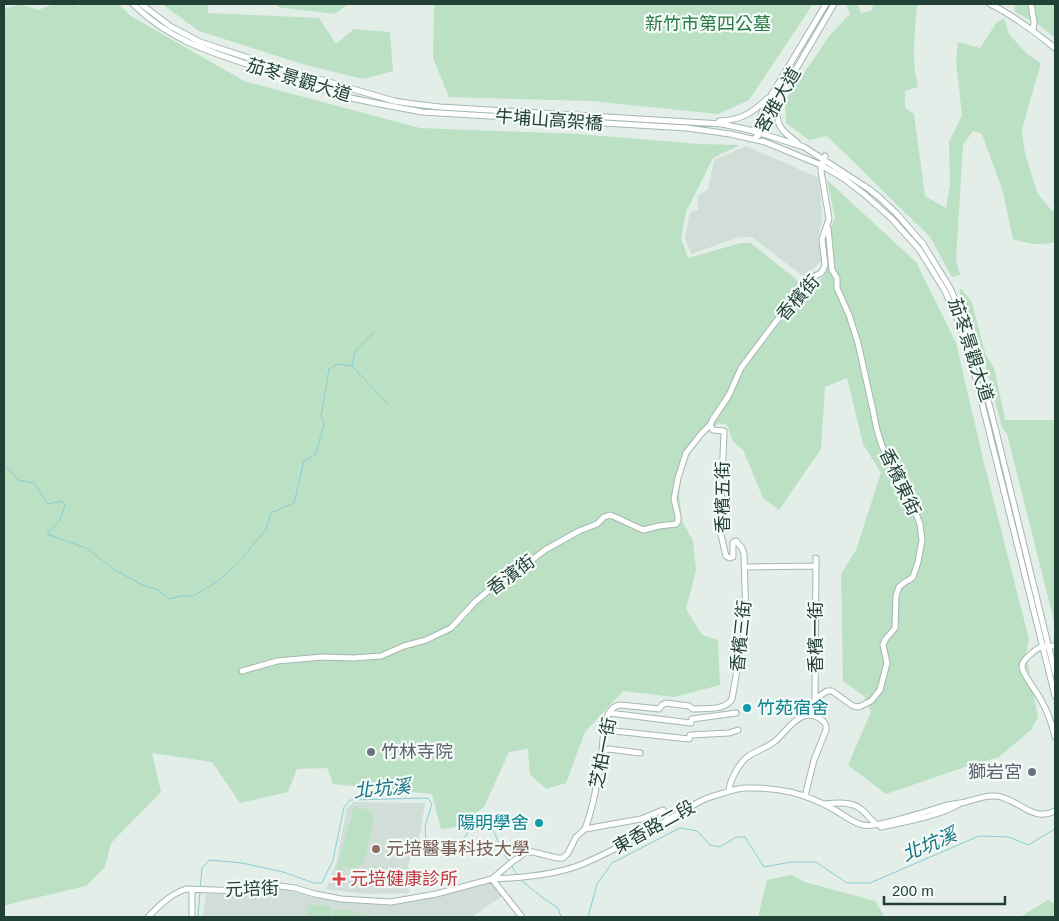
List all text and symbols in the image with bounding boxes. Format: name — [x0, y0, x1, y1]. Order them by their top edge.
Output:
park label: 新竹市第四公墓 — [645, 14, 771, 34]
street label: 茄苳景觀大道 — [244, 55, 354, 105]
street label: 客雅大道 — [751, 64, 805, 136]
street label: 牛埔山高架橋 — [494, 106, 604, 134]
street label: 香檳街 — [773, 271, 823, 325]
street label: 茄苳景觀大道 — [945, 296, 997, 404]
street label: 香檳東街 — [876, 445, 924, 519]
street label: 香檳五街 — [713, 461, 733, 533]
street label: 香濱街 — [483, 551, 539, 599]
street label: 香檳三街 — [727, 599, 755, 673]
street label: 香檳一街 — [806, 601, 826, 673]
place label: 竹苑宿舍 — [757, 698, 829, 718]
marker: 竹苑宿舍 — [741, 702, 753, 714]
street label: 芝柏一街 — [586, 716, 620, 790]
place label: 竹林寺院 — [381, 742, 453, 762]
marker: 竹林寺院 — [365, 746, 377, 758]
place label: 獅岩宮 — [968, 762, 1022, 782]
marker: 獅岩宮 — [1026, 766, 1038, 778]
water label: 北坑溪 — [353, 775, 414, 801]
street label: 東香路二段 — [610, 796, 698, 858]
place label: 陽明學舍 — [457, 813, 529, 833]
marker: 陽明學舍 — [533, 817, 545, 829]
water label: 北坑溪 — [899, 822, 962, 865]
place label: 元培醫事科技大學 — [386, 839, 530, 859]
marker: 元培醫事科技大學 — [370, 843, 382, 855]
place label: 元培健康診所 — [350, 869, 458, 889]
marker: 元培健康診所 — [332, 872, 346, 886]
scale bar — [884, 874, 1005, 906]
street label: 元培街 — [225, 878, 279, 900]
text: 200 m — [892, 882, 934, 899]

